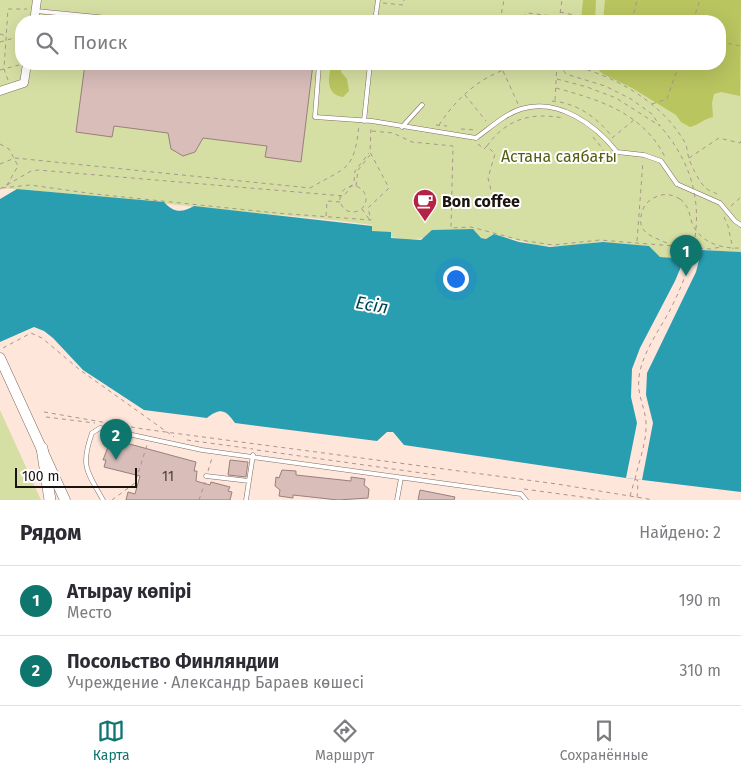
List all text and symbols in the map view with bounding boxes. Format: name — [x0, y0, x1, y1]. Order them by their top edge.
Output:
search box — [15, 15, 726, 70]
icon: search — [33, 29, 61, 57]
text: Поиск — [73, 31, 127, 54]
park label: Астана саябағы — [501, 147, 617, 166]
cafe icon: Bon coffee — [412, 188, 438, 222]
place label: Bon coffee — [442, 192, 520, 211]
pin: 1 — [670, 235, 702, 276]
your location — [443, 266, 469, 292]
water label: Есіл — [354, 291, 390, 319]
pin: 2 — [100, 419, 132, 460]
scale bar — [15, 465, 138, 488]
text: 100 m — [22, 468, 59, 485]
house number: 11 — [162, 468, 174, 485]
text: Рядом — [20, 520, 81, 546]
text: Найдено: 2 — [639, 523, 721, 542]
text: Атырау көпірі — [67, 580, 191, 603]
text: 1 — [32, 591, 40, 610]
text: 190 m — [679, 591, 721, 610]
text: Место — [67, 603, 112, 622]
text: Посольство Финляндии — [67, 650, 279, 673]
text: 2 — [32, 661, 40, 680]
text: 310 m — [680, 661, 721, 680]
text: Учреждение · Александр Бараев көшесі — [67, 673, 364, 692]
tab: Карта — [93, 717, 130, 764]
tab: Маршрут — [315, 717, 374, 764]
tab: Сохранённые — [560, 717, 648, 764]

